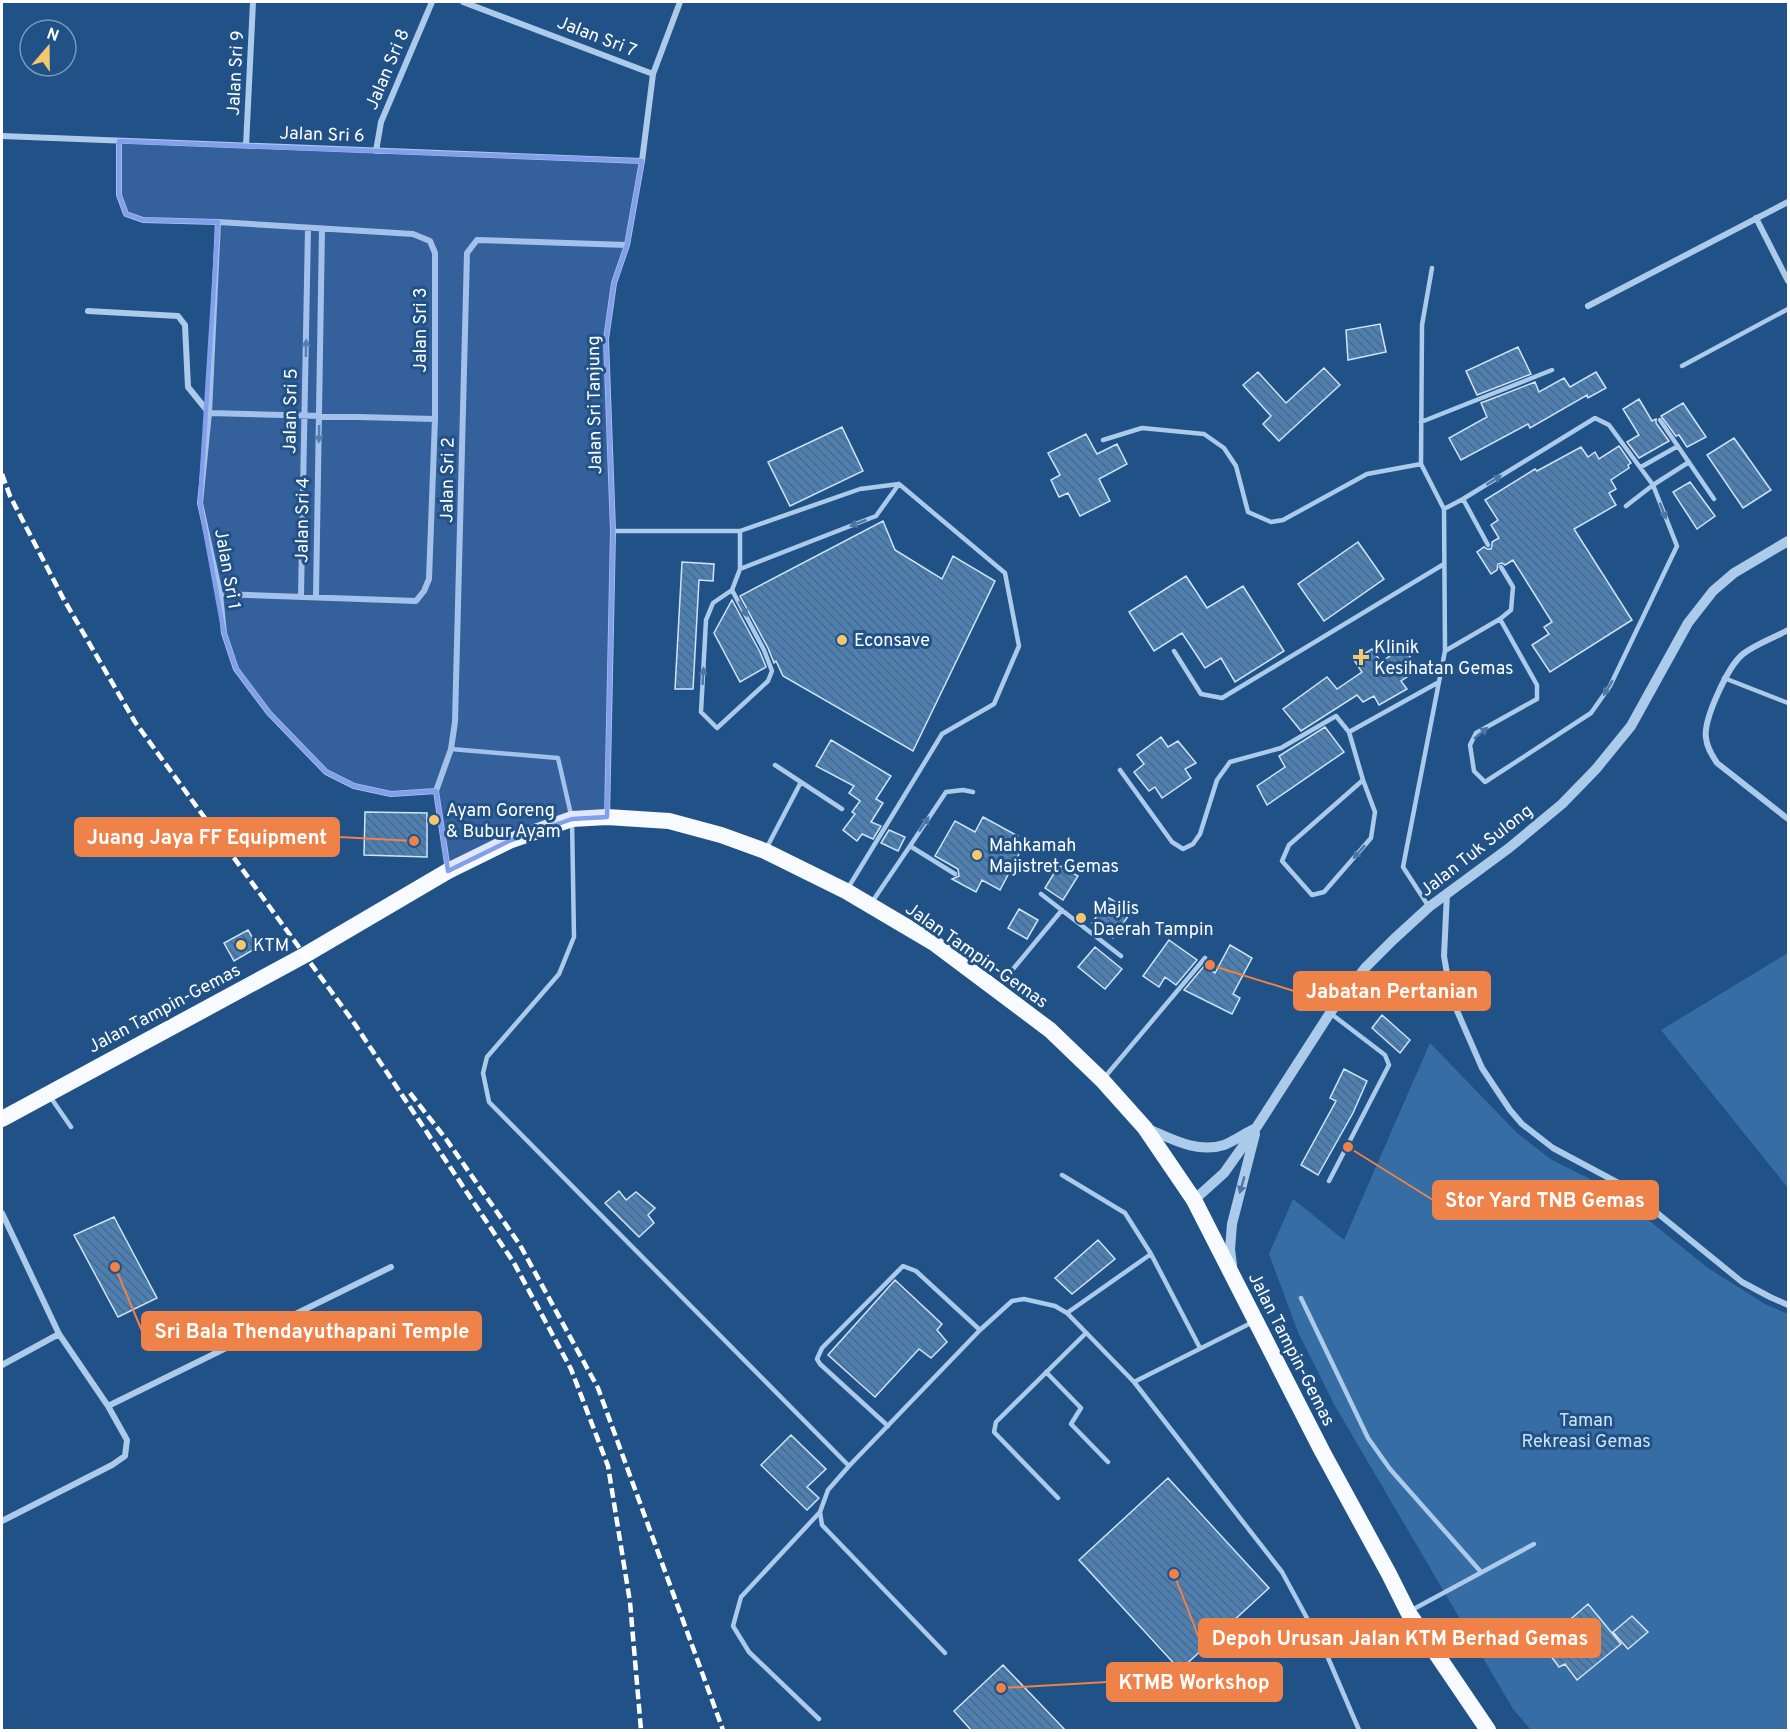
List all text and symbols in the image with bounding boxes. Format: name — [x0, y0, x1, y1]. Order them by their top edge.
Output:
street label: Jalan Sri 7 — [553, 12, 639, 63]
north arrow — [18, 18, 78, 78]
text: N — [44, 24, 61, 47]
street label: Jalan Sri 8 — [361, 26, 416, 113]
street label: Jalan Sri 9 — [223, 30, 250, 116]
street label: Jalan Sri 6 — [279, 123, 365, 148]
street label: Jalan Sri 3 — [410, 287, 433, 373]
street label: Jalan Sri Tanjung — [583, 335, 608, 475]
one-way arrow — [301, 339, 310, 358]
street label: Jalan Sri 5 — [279, 368, 304, 454]
one-way arrow — [314, 425, 324, 444]
street label: Jalan Sri 2 — [436, 437, 461, 523]
one-way arrow — [1486, 474, 1502, 485]
street label: Jalan Sri 4 — [291, 477, 316, 563]
one-way arrow — [1659, 503, 1669, 521]
one-way arrow — [849, 518, 867, 528]
street label: Jalan Sri 1 — [208, 527, 245, 611]
one-way arrow — [738, 601, 747, 618]
place label: Econsave — [854, 630, 930, 653]
marker: Econsave — [835, 633, 849, 647]
place label: Klinik Kesihatan Gemas — [1374, 637, 1514, 681]
marker: Klinik Kesihatan Gemas — [1352, 648, 1370, 666]
one-way arrow — [699, 667, 708, 686]
one-way arrow — [1602, 679, 1613, 696]
one-way arrow — [1473, 726, 1489, 739]
place label: Ayam Goreng & Bubur Ayam — [446, 800, 561, 844]
street label: Jalan Tuk Sulong — [1416, 800, 1538, 902]
marker: Ayam Goreng & Bubur Ayam — [427, 813, 441, 827]
one-way arrow — [918, 816, 929, 832]
callout: Juang Jaya FF Equipment — [75, 818, 339, 856]
text: Juang Jaya FF Equipment — [87, 826, 327, 852]
place label: Mahkamah Majistret Gemas — [989, 835, 1119, 879]
one-way arrow — [1353, 844, 1366, 859]
marker: Mahkamah Majistret Gemas — [970, 848, 984, 862]
street label: Jalan Tampin-Gemas — [900, 898, 1052, 1014]
place label: Majlis Daerah Tampin — [1093, 898, 1214, 942]
marker: Majlis Daerah Tampin — [1074, 911, 1088, 925]
place label: KTM — [253, 935, 289, 958]
marker: KTM — [234, 938, 248, 952]
street label: Jalan Tampin-Gemas — [85, 959, 245, 1059]
callout: Jabatan Pertanian — [1294, 972, 1490, 1010]
text: Jabatan Pertanian — [1306, 980, 1478, 1006]
one-way arrow — [1237, 1176, 1247, 1194]
callout: Stor Yard TNB Gemas — [1433, 1181, 1658, 1219]
text: Stor Yard TNB Gemas — [1445, 1189, 1645, 1215]
street label: Jalan Tampin-Gemas — [1242, 1269, 1339, 1430]
callout: Sri Bala Thendayuthapani Temple — [142, 1312, 481, 1350]
text: Sri Bala Thendayuthapani Temple — [155, 1320, 469, 1346]
park label: Taman Rekreasi Gemas — [1521, 1410, 1651, 1454]
callout: Depoh Urusan Jalan KTM Berhad Gemas — [1199, 1619, 1600, 1657]
text: Depoh Urusan Jalan KTM Berhad Gemas — [1212, 1627, 1588, 1653]
callout: KTMB Workshop — [1107, 1663, 1282, 1701]
text: KTMB Workshop — [1118, 1671, 1270, 1697]

